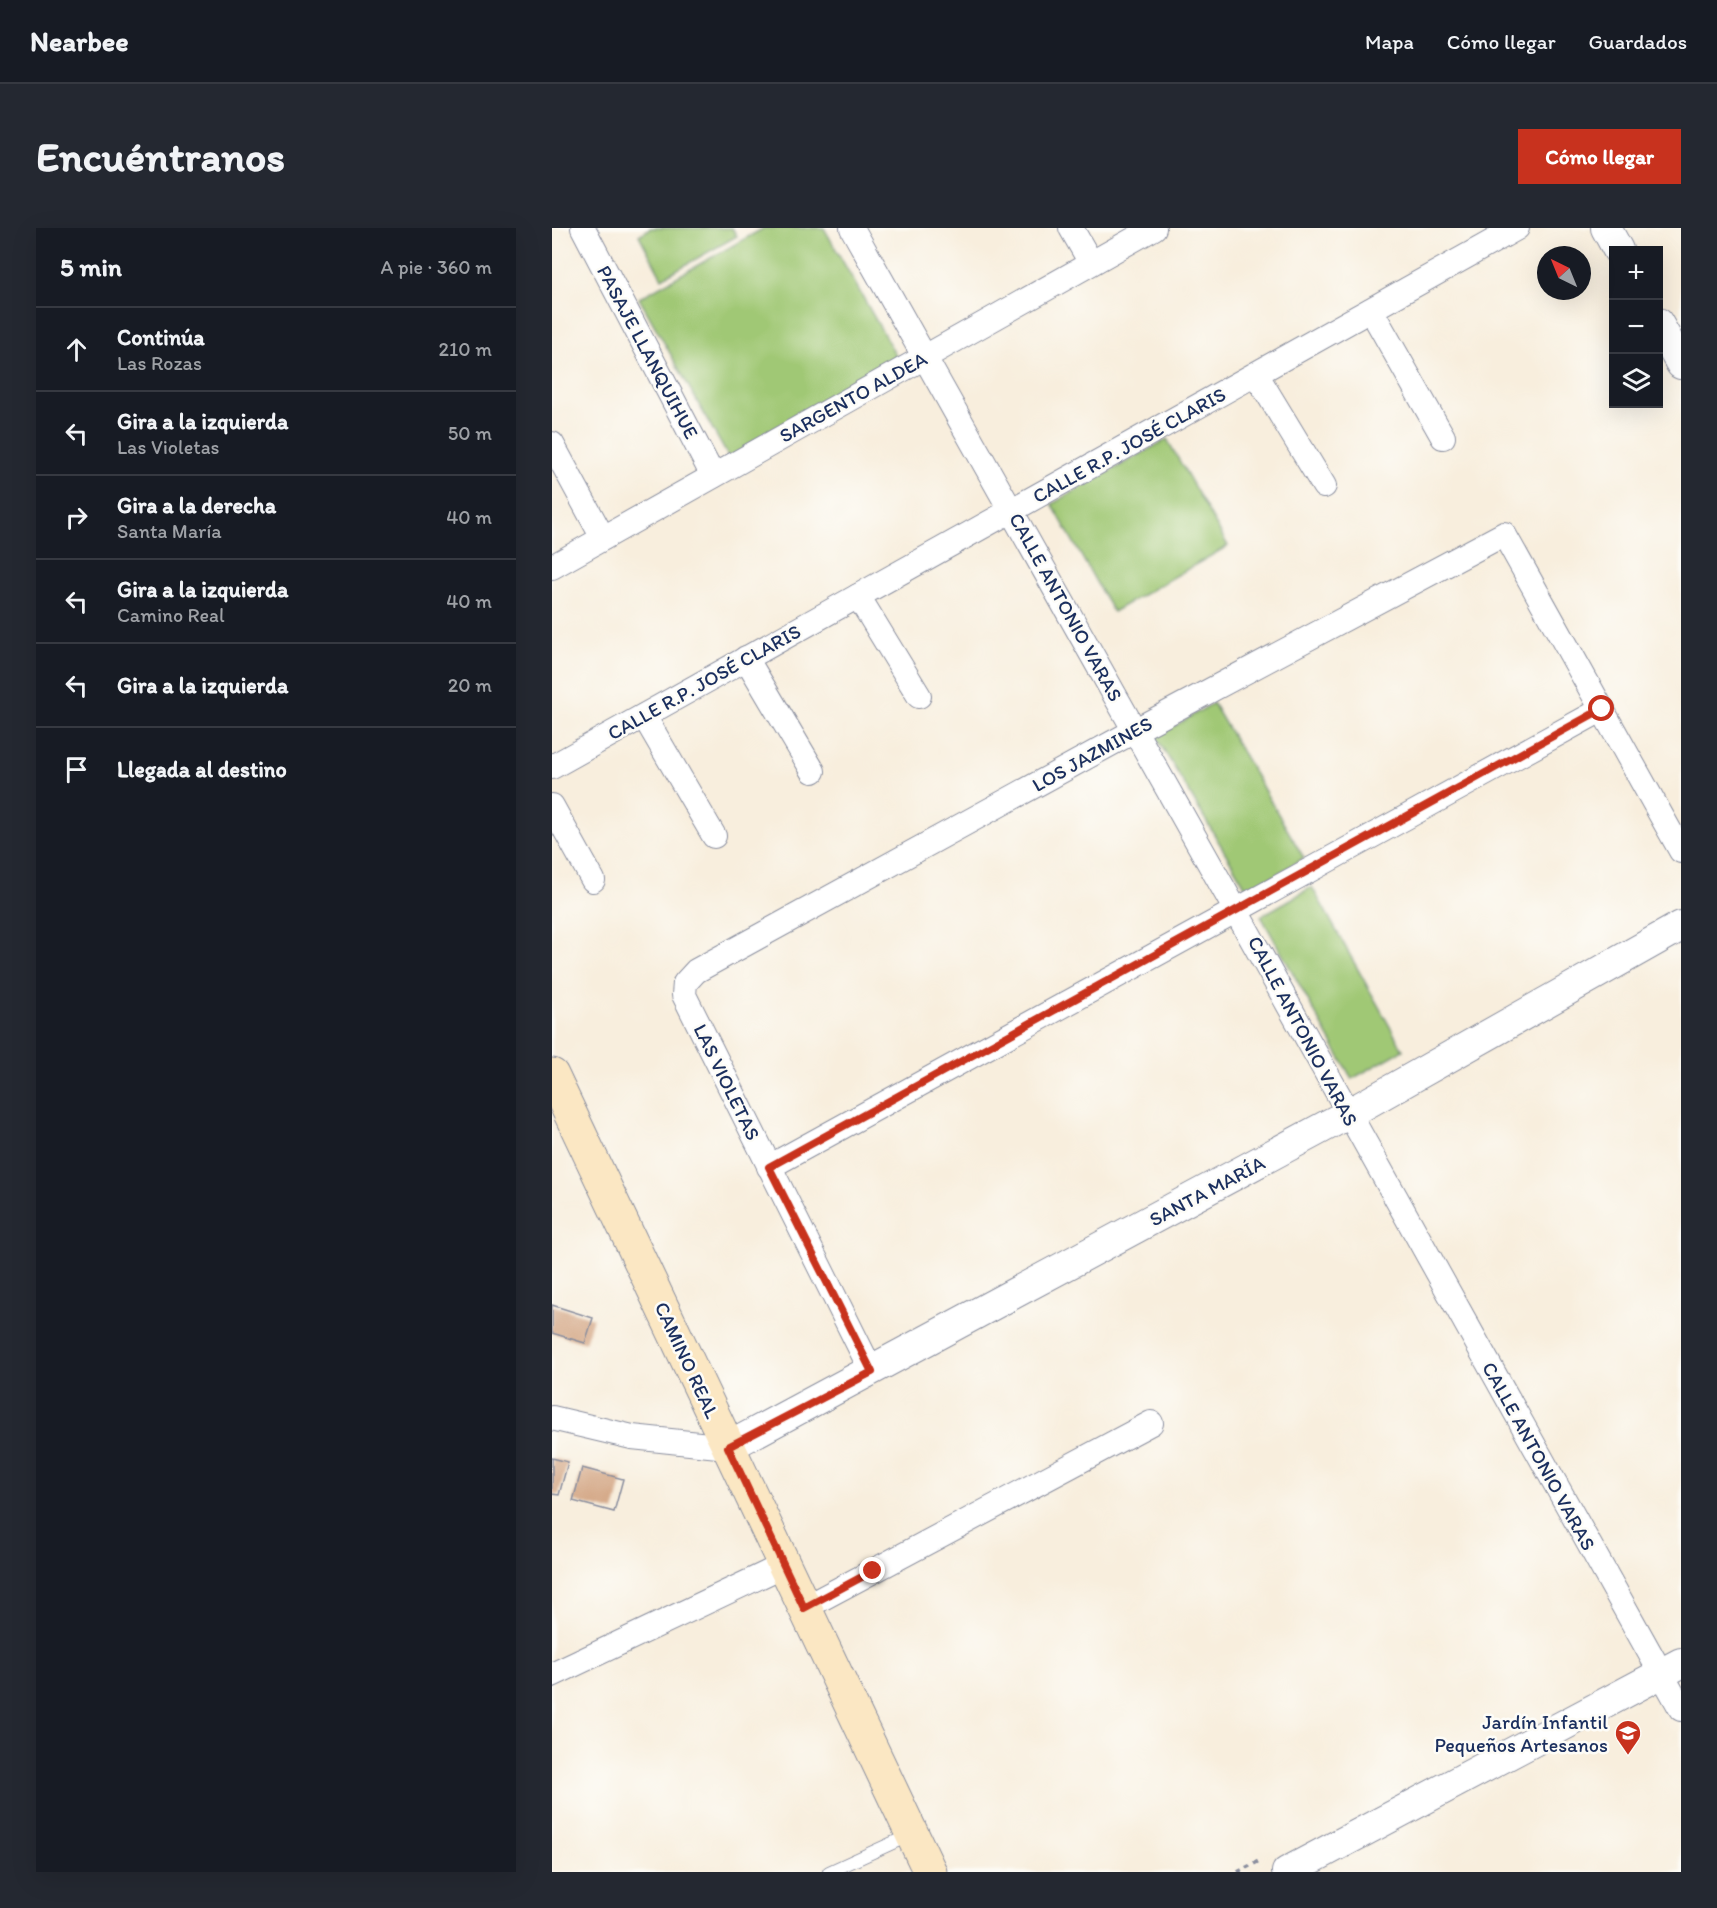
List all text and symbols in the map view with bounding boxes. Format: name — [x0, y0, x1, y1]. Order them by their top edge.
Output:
text: Nearbee — [30, 24, 129, 58]
text: Mapa — [1365, 29, 1414, 54]
text: Cómo llegar — [1447, 29, 1556, 54]
text: Guardados — [1589, 29, 1687, 54]
button: Cómo llegar — [1518, 129, 1681, 184]
text: Encuéntranos — [36, 131, 285, 182]
north arrow — [1537, 246, 1591, 300]
map controls — [1609, 246, 1663, 408]
button: + — [1609, 246, 1663, 300]
text: 5 min — [60, 251, 122, 283]
text: A pie · 360 m — [381, 255, 492, 279]
street label: PASAJE LLANQUIHUE — [592, 261, 704, 443]
button: − — [1609, 300, 1663, 354]
text: Continúa — [117, 324, 205, 351]
icon: ahead — [60, 333, 93, 366]
text: 210 m — [439, 337, 492, 361]
street label: SARGENTO ALDEA — [775, 346, 931, 448]
text: Las Rozas — [117, 351, 202, 375]
button: layers — [1609, 354, 1663, 408]
street label: CALLE R.P. JOSÉ CLARIS — [1028, 382, 1230, 508]
text: Gira a la izquierda — [117, 408, 288, 435]
icon: left — [60, 417, 93, 450]
text: 50 m — [448, 421, 492, 445]
text: Las Violetas — [117, 435, 219, 459]
text: Gira a la derecha — [117, 492, 276, 519]
icon: right — [60, 501, 93, 534]
text: 40 m — [446, 505, 492, 529]
street label: CALLE ANTONIO VARAS — [1004, 509, 1128, 705]
text: Santa María — [117, 519, 222, 543]
text: Gira a la izquierda — [117, 576, 288, 603]
icon: left — [60, 585, 93, 618]
text: 40 m — [446, 589, 492, 613]
text: Camino Real — [117, 603, 225, 627]
street label: CALLE R.P. JOSÉ CLARIS — [603, 619, 805, 745]
icon: left — [60, 669, 93, 702]
text: Gira a la izquierda — [117, 672, 288, 699]
text: 20 m — [448, 673, 492, 697]
route start — [1588, 695, 1614, 721]
street label: LOS JAZMINES — [1028, 711, 1156, 797]
icon: arrive — [60, 753, 93, 786]
text: Llegada al destino — [117, 756, 287, 783]
street label: CALLE ANTONIO VARAS — [1243, 932, 1363, 1130]
street label: LAS VIOLETAS — [688, 1020, 766, 1144]
street label: SANTA MARÍA — [1145, 1150, 1269, 1231]
street label: CAMINO REAL — [650, 1298, 724, 1422]
street label: CALLE ANTONIO VARAS — [1477, 1358, 1601, 1554]
route end — [859, 1557, 885, 1583]
place label: Jardín Infantil Pequeños Artesanos — [1434, 1710, 1608, 1757]
school or university icon: Jardín Infantil Pequeños Artesanos — [1613, 1718, 1643, 1756]

